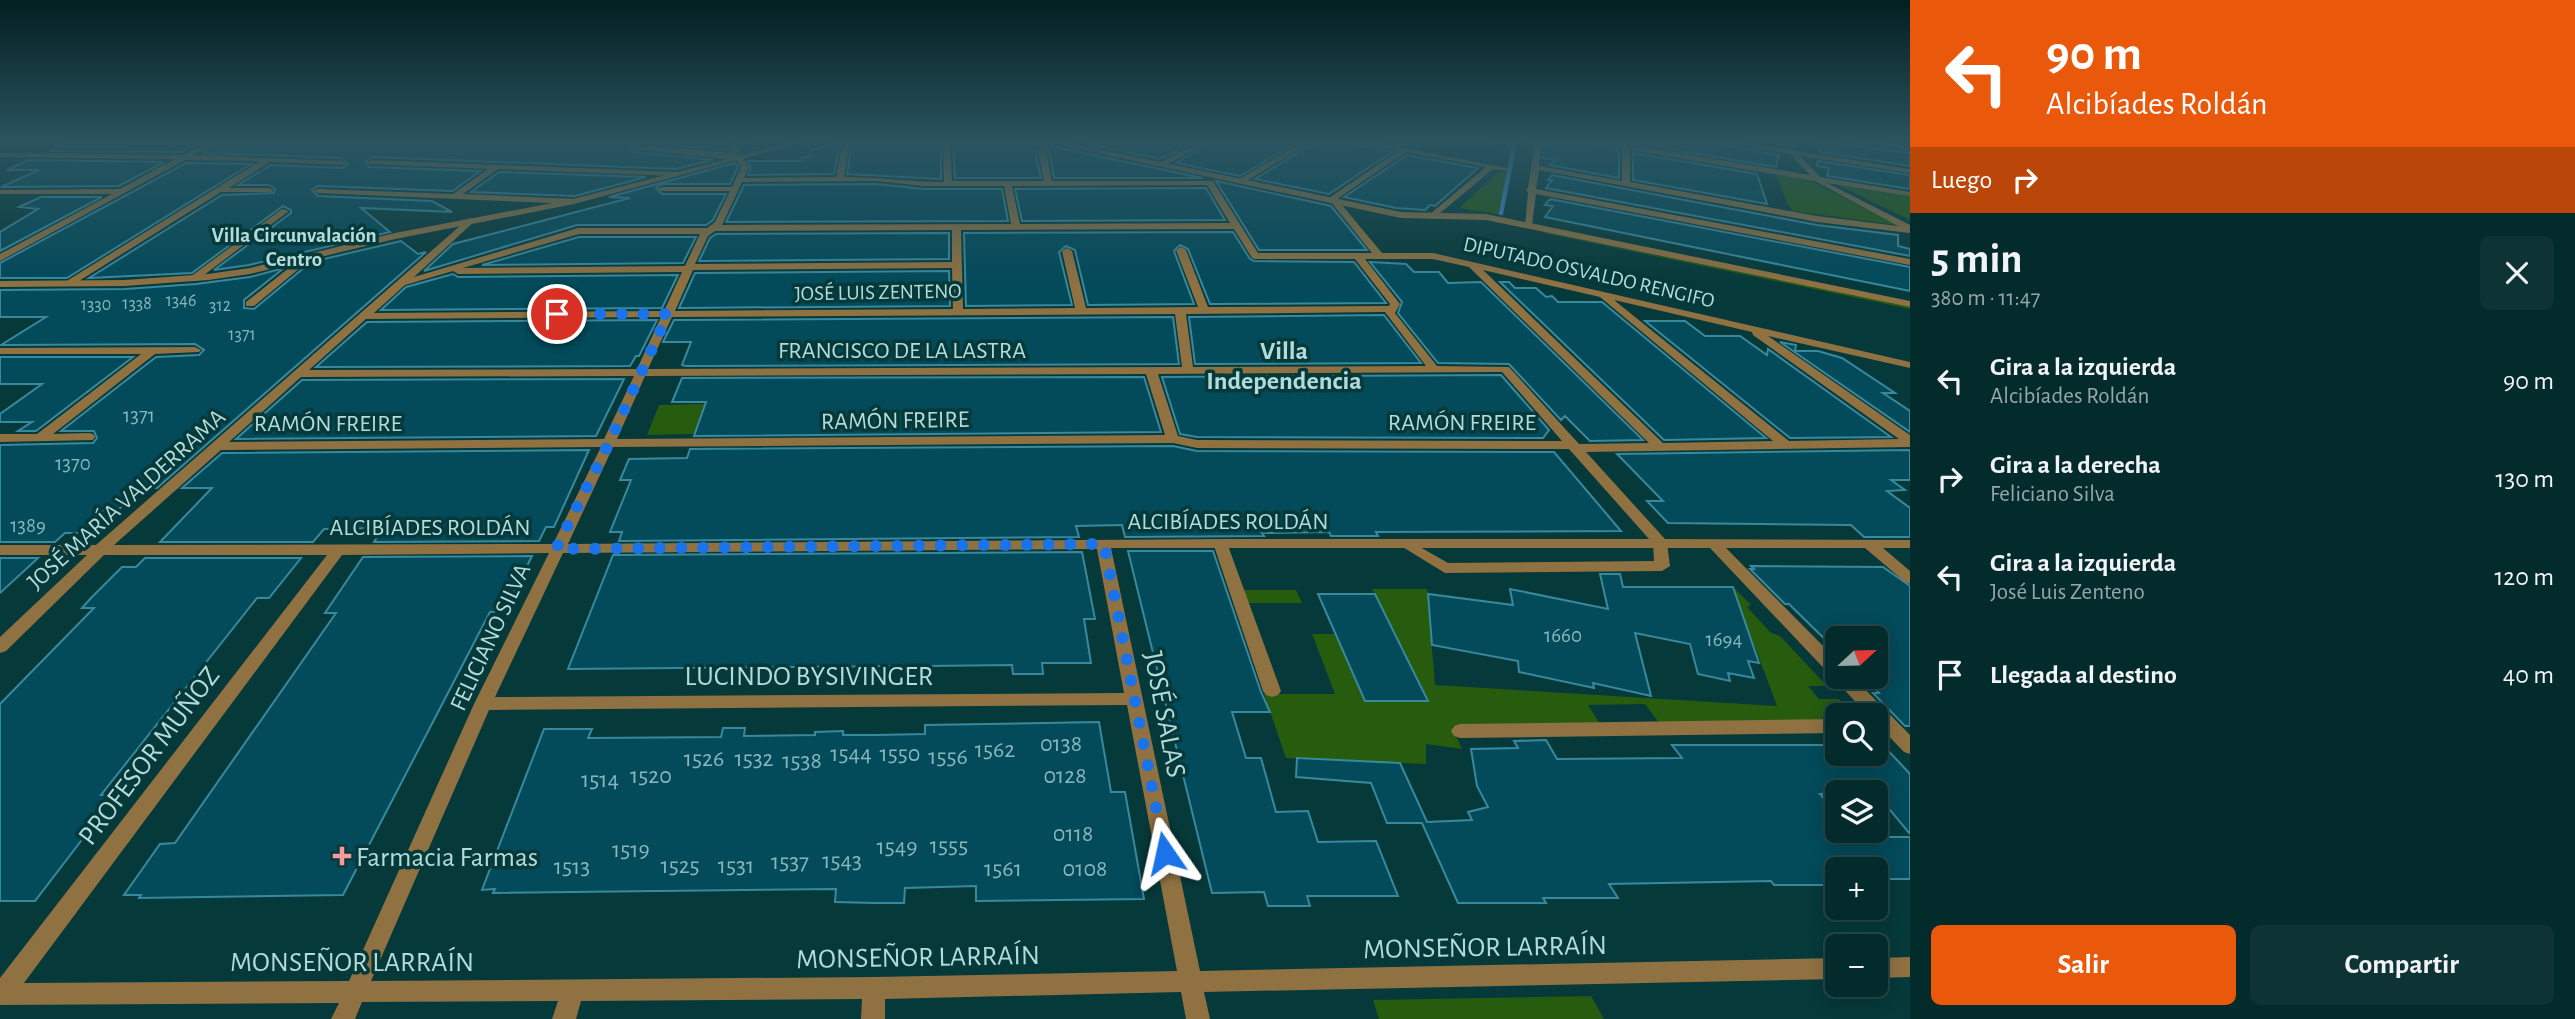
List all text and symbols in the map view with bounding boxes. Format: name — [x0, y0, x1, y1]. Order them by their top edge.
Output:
icon: left — [1931, 28, 2022, 119]
text: 90 m — [2046, 30, 2142, 79]
text: Alcibíades Roldán — [2046, 88, 2268, 120]
icon: right — [2006, 161, 2044, 199]
text: Luego — [1931, 167, 1992, 193]
district label: Villa Circunvalación Centro — [211, 225, 377, 270]
street label: DIPUTADO OSVALDO RENGIFO — [1461, 233, 1717, 312]
button: close — [2480, 236, 2554, 310]
text: 5 min — [1931, 238, 2023, 280]
street label: JOSÉ LUIS ZENTENO — [794, 279, 962, 304]
pin — [527, 284, 587, 344]
text: 380 m · 11:47 — [1931, 287, 2040, 310]
house number: 1346 — [166, 292, 196, 310]
house number: 1338 — [122, 295, 152, 313]
icon: arrive — [538, 295, 576, 333]
house number: 1330 — [81, 296, 111, 314]
house number: 312 — [209, 297, 231, 315]
house number: 1371 — [228, 326, 256, 344]
district label: Villa Independencia — [1206, 338, 1362, 394]
street label: FRANCISCO DE LA LASTRA — [778, 339, 1026, 363]
text: Gira a la izquierda — [1990, 354, 2176, 380]
icon: left — [1931, 362, 1969, 400]
text: 90 m — [2503, 368, 2554, 394]
text: Alcibíades Roldán — [1990, 385, 2149, 408]
street label: JOSÉ MARÍA VALDERRAMA — [22, 403, 230, 595]
house number: 1371 — [123, 405, 155, 426]
street label: RAMÓN FREIRE — [821, 406, 970, 434]
street label: RAMÓN FREIRE — [1388, 409, 1537, 435]
street label: RAMÓN FREIRE — [254, 410, 403, 436]
text: Gira a la derecha — [1990, 452, 2161, 478]
house number: 1370 — [55, 453, 91, 474]
icon: right — [1931, 460, 1969, 498]
text: 130 m — [2496, 466, 2554, 492]
text: Feliciano Silva — [1990, 483, 2115, 506]
street label: ALCIBÍADES ROLDÁN — [1127, 508, 1329, 534]
street label: ALCIBÍADES ROLDÁN — [329, 514, 531, 540]
house number: 1389 — [10, 515, 46, 536]
text: Gira a la izquierda — [1990, 550, 2176, 576]
icon: left — [1931, 558, 1969, 596]
street label: FELICIANO SILVA — [446, 560, 536, 715]
text: 120 m — [2494, 564, 2554, 590]
text: José Luis Zenteno — [1990, 581, 2145, 604]
house number: 1660 — [1544, 625, 1582, 646]
north arrow — [1825, 626, 1888, 690]
map controls — [1825, 626, 1888, 997]
house number: 1694 — [1705, 629, 1743, 650]
street label: JOSÉ SALAS — [1138, 648, 1193, 780]
icon: arrive — [1931, 656, 1969, 694]
street label: PROFESOR MUÑOZ — [72, 661, 226, 851]
text: Llegada al destino — [1990, 662, 2177, 688]
text: 40 m — [2503, 662, 2554, 688]
street label: LUCINDO BYSIVINGER — [685, 663, 933, 691]
button: search — [1825, 703, 1888, 766]
house number: 0138 — [1040, 732, 1082, 756]
house number: 1562 — [975, 738, 1015, 762]
house number: 1544 — [830, 742, 872, 766]
house number: 1550 — [880, 742, 921, 766]
house number: 1556 — [928, 745, 968, 769]
house number: 1526 — [684, 747, 724, 771]
house number: 1532 — [734, 747, 774, 771]
house number: 1538 — [782, 749, 822, 773]
house number: 1520 — [630, 764, 672, 788]
house number: 0128 — [1043, 764, 1087, 788]
house number: 1514 — [581, 768, 619, 792]
button: layers — [1825, 780, 1888, 843]
position arrow — [1128, 816, 1202, 890]
house number: 0118 — [1053, 822, 1093, 846]
house number: 1555 — [930, 834, 968, 858]
house number: 1549 — [876, 835, 918, 859]
house number: 1519 — [612, 838, 650, 862]
place label: Farmacia Farmas — [356, 844, 538, 872]
marker: Farmacia Farmas — [334, 848, 350, 864]
house number: 1543 — [822, 849, 862, 873]
house number: 1537 — [771, 850, 809, 874]
house number: 1525 — [660, 854, 700, 878]
house number: 1531 — [718, 854, 754, 878]
house number: 1513 — [554, 855, 590, 879]
house number: 1561 — [984, 857, 1022, 881]
house number: 0108 — [1063, 857, 1107, 881]
button: + — [1825, 857, 1888, 920]
button: Salir — [1931, 925, 2236, 1005]
button: Compartir — [2250, 925, 2554, 1005]
street label: MONSEÑOR LARRAÍN — [1363, 929, 1607, 964]
button: − — [1825, 934, 1888, 997]
street label: MONSEÑOR LARRAÍN — [796, 939, 1040, 974]
street label: MONSEÑOR LARRAÍN — [230, 946, 474, 977]

